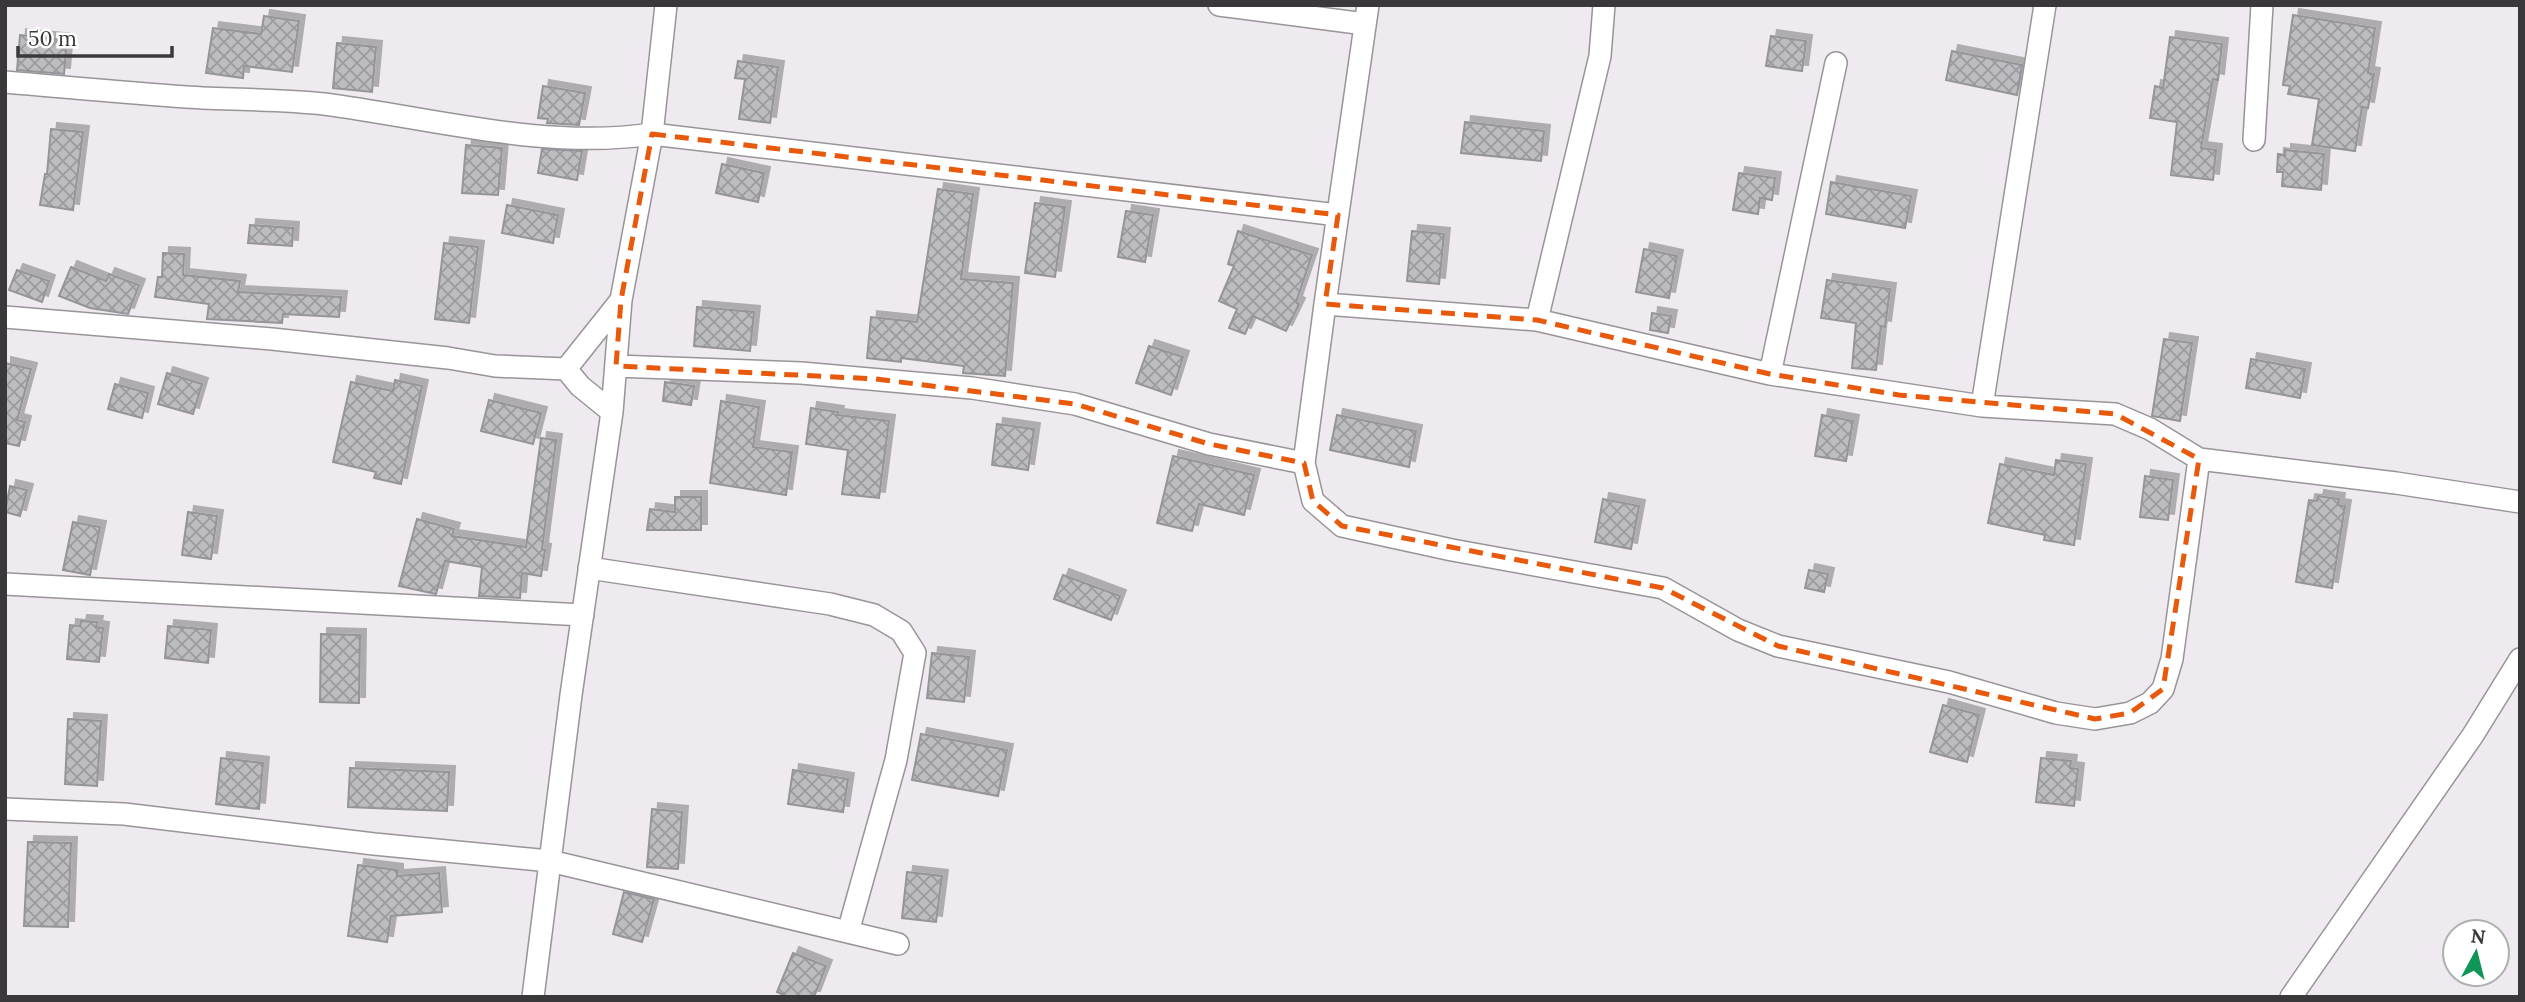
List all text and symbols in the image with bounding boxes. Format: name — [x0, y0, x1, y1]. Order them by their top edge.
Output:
scale bar — [18, 14, 172, 58]
text: 50 m — [28, 25, 77, 52]
north arrow — [2441, 918, 2511, 988]
text: N — [2469, 923, 2487, 949]

